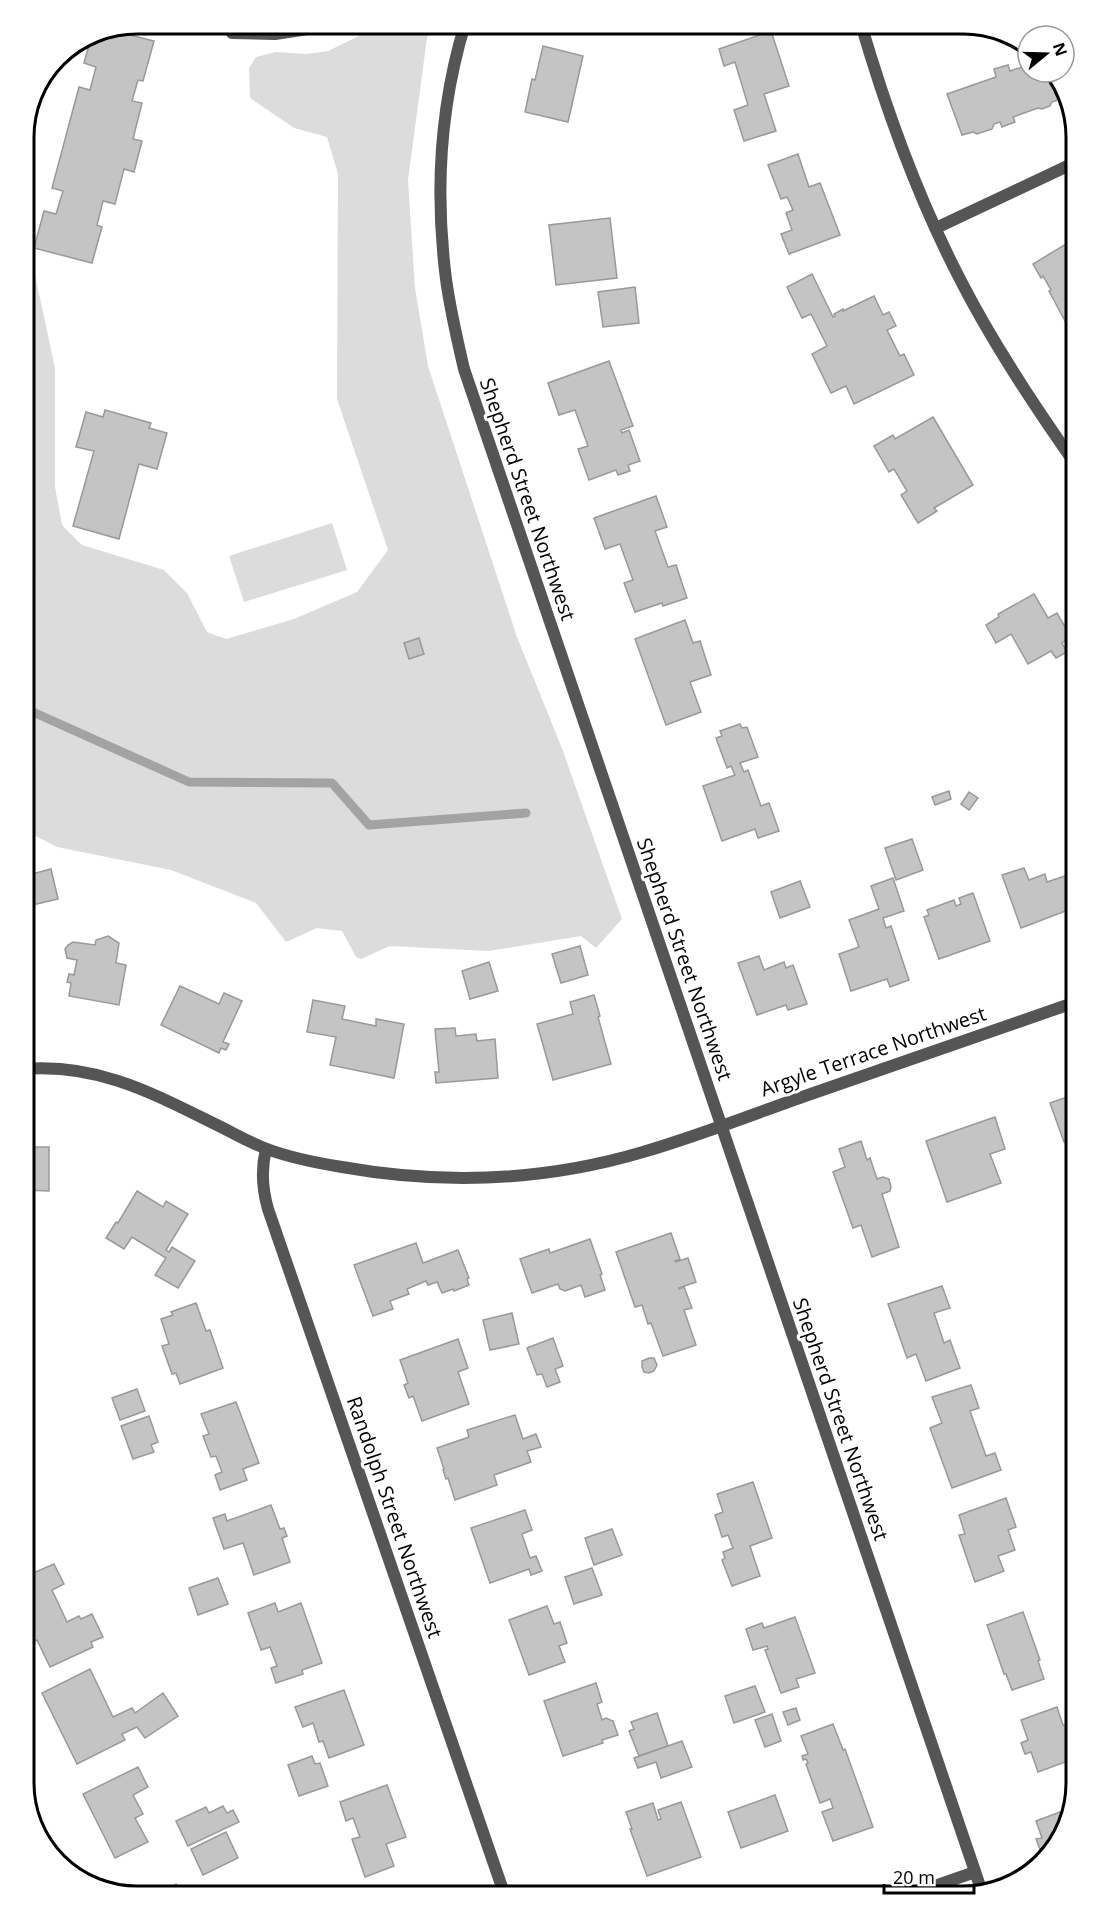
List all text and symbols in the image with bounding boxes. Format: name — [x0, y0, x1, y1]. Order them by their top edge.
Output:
north arrow — [1016, 24, 1076, 84]
text: N — [1048, 39, 1073, 59]
street label: Shepherd Street Northwest — [474, 374, 582, 624]
street label: Shepherd Street Northwest — [631, 834, 739, 1084]
street label: Argyle Terrace Northwest — [757, 1000, 989, 1102]
street label: Shepherd Street Northwest — [787, 1294, 895, 1544]
street label: Randolph Street Northwest — [341, 1393, 449, 1641]
scale bar — [884, 1857, 974, 1895]
text: 20 m — [893, 1865, 935, 1889]

